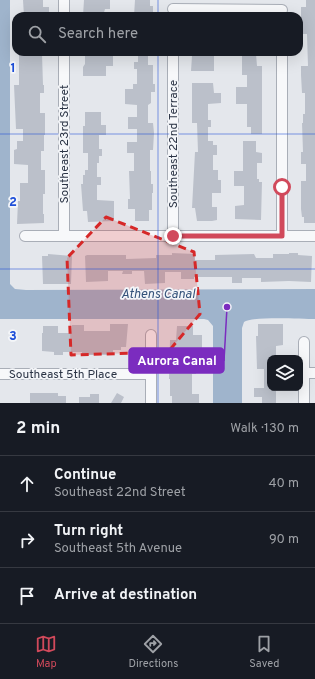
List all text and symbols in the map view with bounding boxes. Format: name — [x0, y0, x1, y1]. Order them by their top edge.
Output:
search box — [12, 12, 303, 56]
icon: search — [26, 23, 48, 45]
text: Search here — [58, 25, 138, 44]
text: 1 — [10, 61, 16, 77]
street label: Southeast 22nd Terrace — [166, 80, 182, 208]
street label: Southeast 23rd Street — [57, 85, 73, 203]
route start — [273, 178, 291, 196]
text: 2 — [9, 195, 17, 211]
route end — [164, 227, 182, 245]
water label: Athens Canal — [121, 287, 196, 303]
text: 3 — [9, 329, 17, 345]
callout: Aurora Canal — [129, 348, 224, 373]
text: Aurora Canal — [137, 354, 217, 370]
map controls — [267, 355, 303, 391]
button: layers — [267, 355, 303, 391]
street label: Southeast 5th Place — [9, 367, 117, 383]
text: 2 min — [16, 418, 60, 440]
text: Walk · 130 m — [230, 421, 299, 437]
text: Continue — [54, 466, 116, 485]
icon: ahead — [16, 473, 38, 495]
text: 40 m — [269, 476, 299, 492]
text: Southeast 22nd Street — [54, 485, 186, 501]
text: Turn right — [54, 522, 123, 541]
icon: right — [16, 529, 38, 551]
text: 90 m — [269, 532, 299, 548]
text: Southeast 5th Avenue — [54, 541, 182, 557]
icon: arrive — [16, 585, 38, 607]
text: Arrive at destination — [54, 586, 197, 605]
tab: Map — [35, 633, 57, 671]
tab: Directions — [128, 633, 178, 671]
tab: Saved — [249, 633, 280, 671]

